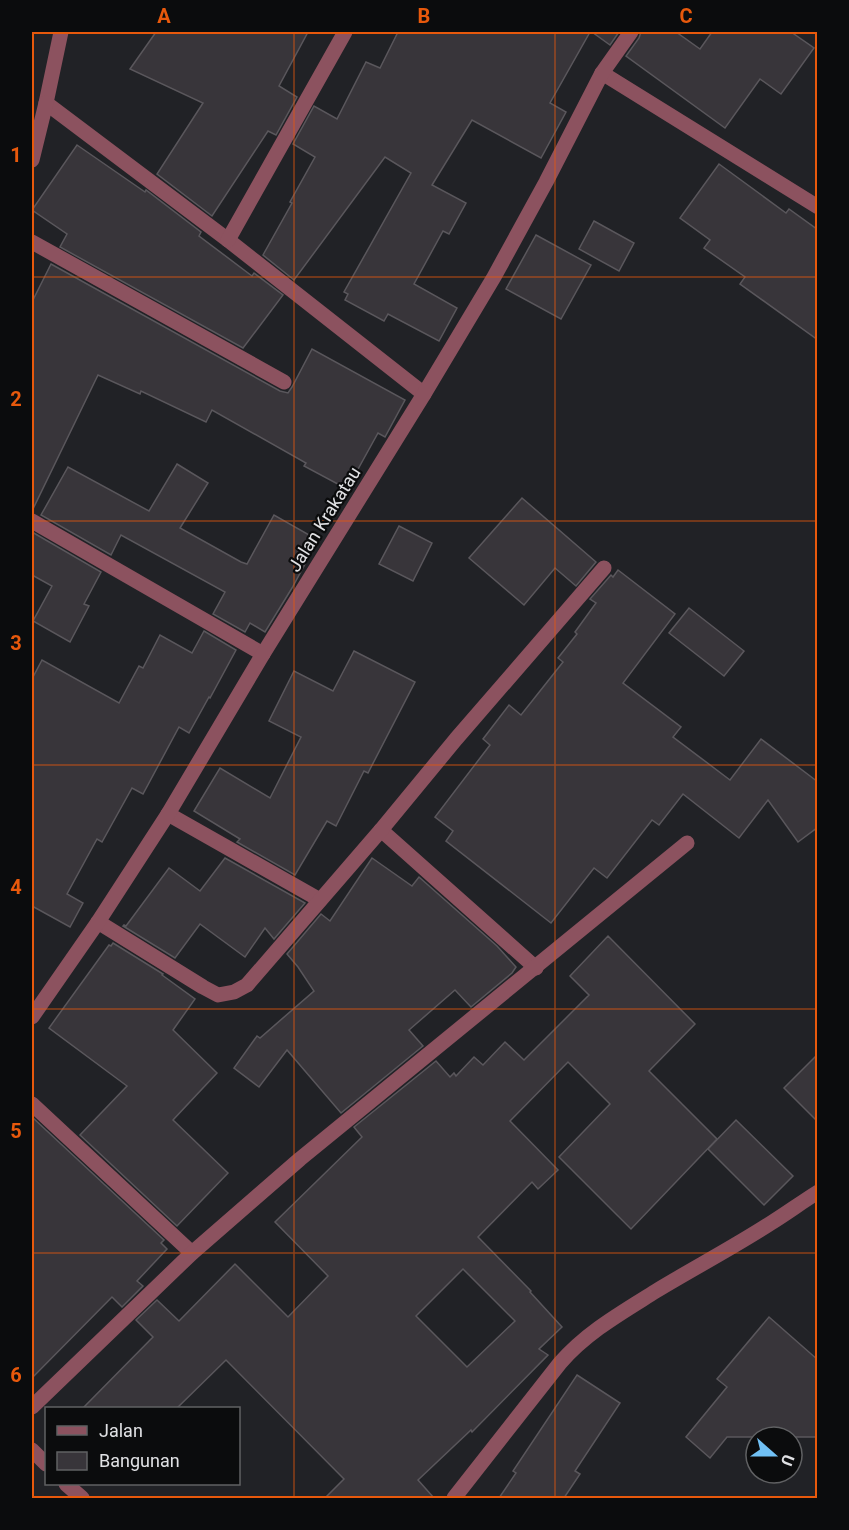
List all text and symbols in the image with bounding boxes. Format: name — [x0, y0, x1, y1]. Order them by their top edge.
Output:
text: A — [157, 4, 171, 28]
text: B — [418, 4, 430, 28]
text: C — [679, 4, 693, 28]
text: 1 — [10, 143, 22, 167]
text: 2 — [10, 387, 22, 411]
street label: Jalan Krakatau — [283, 463, 365, 575]
text: 3 — [10, 631, 22, 655]
text: 4 — [10, 875, 22, 899]
text: 5 — [10, 1119, 22, 1143]
text: 6 — [10, 1363, 22, 1387]
legend — [45, 1407, 240, 1485]
text: Jalan — [99, 1420, 143, 1441]
north arrow — [744, 1425, 804, 1485]
text: Bangunan — [99, 1450, 180, 1471]
text: U — [777, 1452, 798, 1469]

